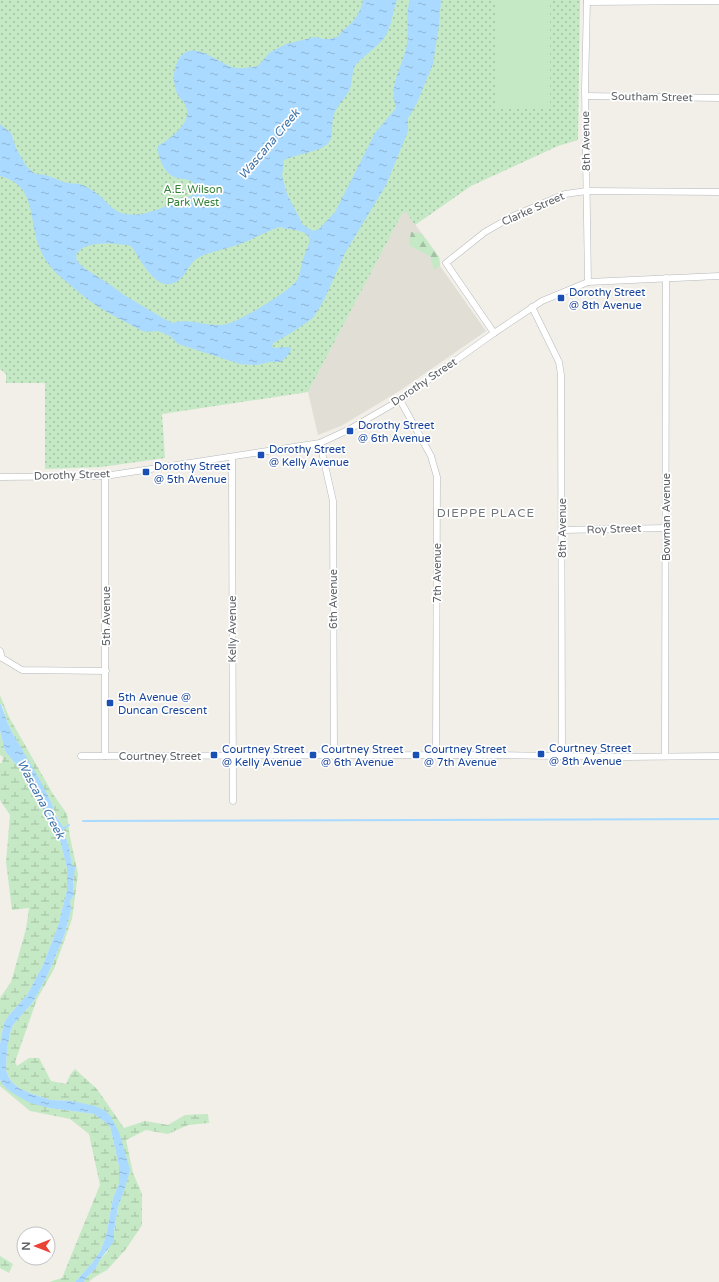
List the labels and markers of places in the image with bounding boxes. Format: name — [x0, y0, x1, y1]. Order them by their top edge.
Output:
place label: Dorothy Street @ 8th Avenue — [569, 286, 645, 312]
marker: Dorothy Street @ 8th Avenue — [556, 293, 566, 303]
place label: Dorothy Street @ 6th Avenue — [358, 419, 434, 445]
marker: Dorothy Street @ 6th Avenue — [345, 426, 355, 436]
place label: Dorothy Street @ Kelly Avenue — [269, 443, 349, 469]
marker: Dorothy Street @ Kelly Avenue — [256, 450, 266, 460]
place label: Dorothy Street @ 5th Avenue — [154, 460, 230, 486]
marker: Dorothy Street @ 5th Avenue — [141, 467, 151, 477]
place label: 5th Avenue @ Duncan Crescent — [118, 691, 207, 717]
marker: 5th Avenue @ Duncan Crescent — [105, 698, 115, 708]
place label: Courtney Street @ 8th Avenue — [549, 742, 631, 768]
place label: Courtney Street @ Kelly Avenue — [222, 743, 304, 769]
place label: Courtney Street @ 6th Avenue — [321, 743, 403, 769]
place label: Courtney Street @ 7th Avenue — [424, 743, 506, 769]
marker: Courtney Street @ 8th Avenue — [536, 749, 546, 759]
marker: Courtney Street @ Kelly Avenue — [209, 750, 219, 760]
marker: Courtney Street @ 6th Avenue — [308, 750, 318, 760]
marker: Courtney Street @ 7th Avenue — [411, 750, 421, 760]

